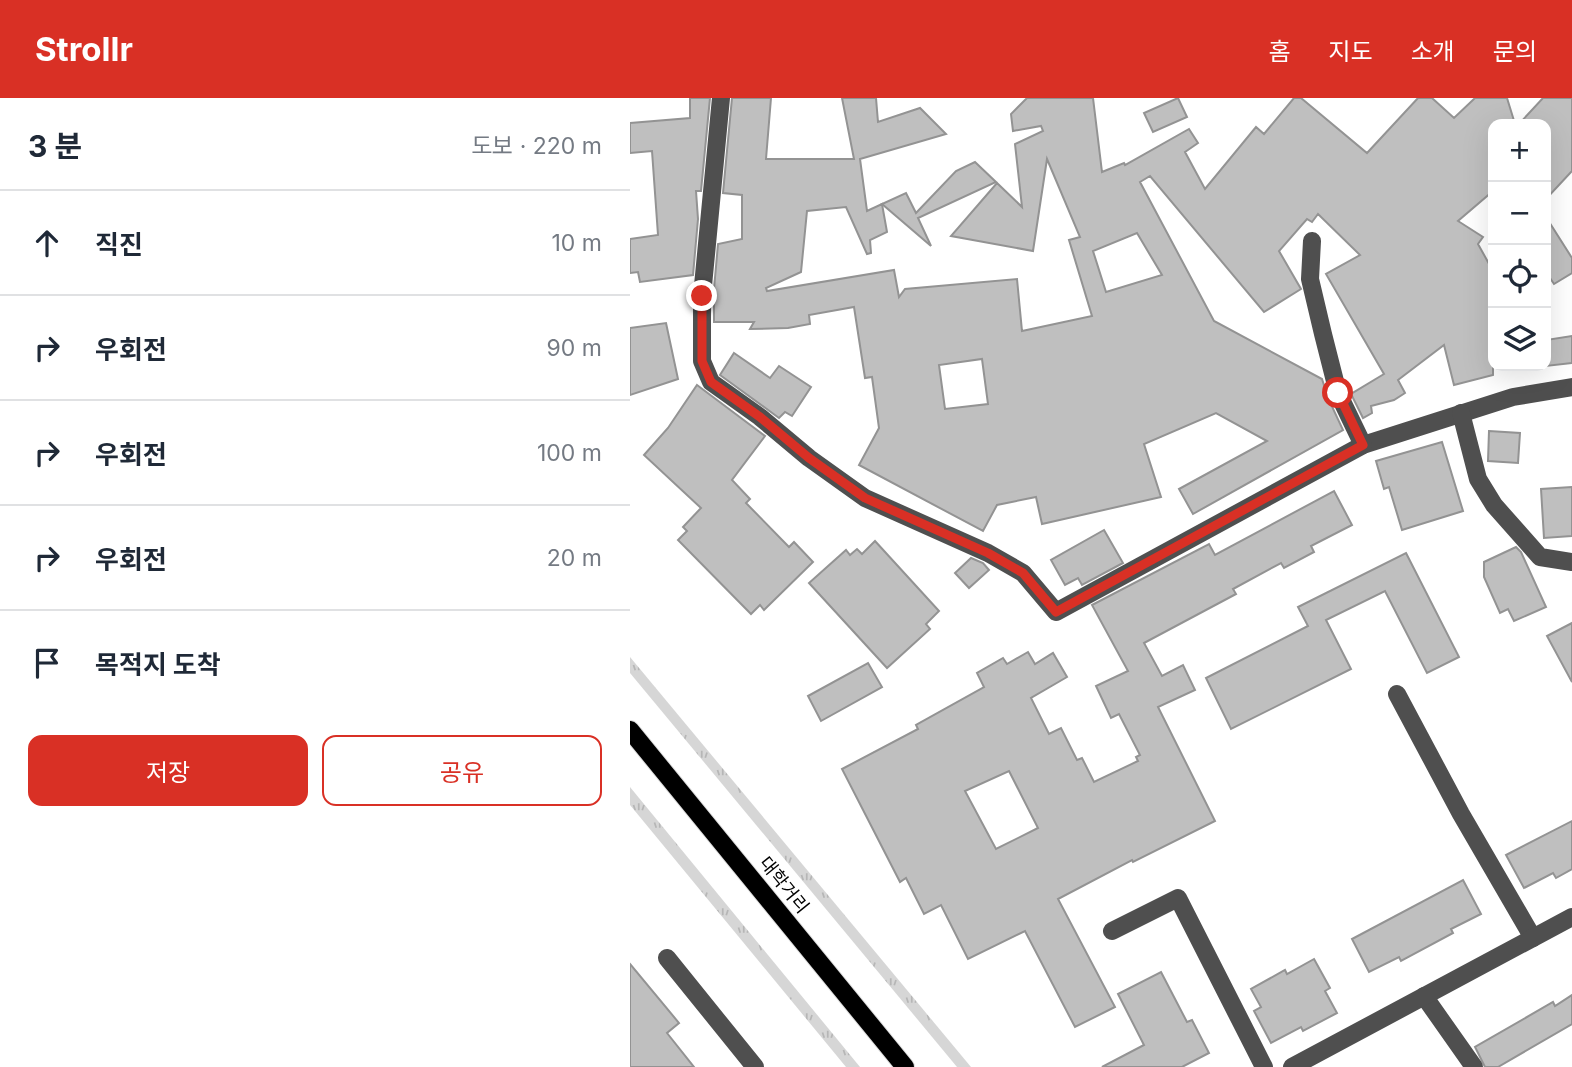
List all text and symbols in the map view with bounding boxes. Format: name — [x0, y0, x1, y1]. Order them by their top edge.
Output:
text: Strollr — [35, 29, 133, 69]
text: 홈 — [1268, 37, 1290, 66]
text: 지도 — [1328, 37, 1373, 66]
text: 소개 — [1411, 37, 1455, 66]
text: 문의 — [1493, 37, 1537, 66]
map controls — [1488, 119, 1551, 371]
button: + — [1488, 119, 1551, 182]
text: 3 분 — [28, 128, 82, 164]
text: 도보 · 220 m — [471, 132, 602, 160]
button: − — [1488, 182, 1551, 245]
icon: ahead — [28, 224, 66, 262]
text: 직진 — [95, 229, 143, 260]
text: 10 m — [552, 229, 602, 257]
button: locate — [1488, 245, 1551, 308]
route end — [686, 280, 717, 311]
button: layers — [1488, 308, 1551, 371]
icon: right — [28, 329, 66, 367]
text: 우회전 — [95, 334, 167, 365]
text: 90 m — [547, 334, 602, 362]
route start — [1322, 377, 1353, 408]
icon: right — [28, 434, 66, 472]
text: 우회전 — [95, 439, 167, 470]
text: 100 m — [537, 439, 602, 467]
icon: right — [28, 539, 66, 577]
text: 우회전 — [95, 544, 167, 575]
text: 20 m — [547, 544, 602, 572]
icon: arrive — [28, 644, 66, 682]
text: 목적지 도착 — [95, 649, 221, 680]
button: 저장 — [28, 735, 308, 806]
button: 공유 — [322, 735, 602, 806]
street label: 대학거리 — [755, 852, 813, 917]

